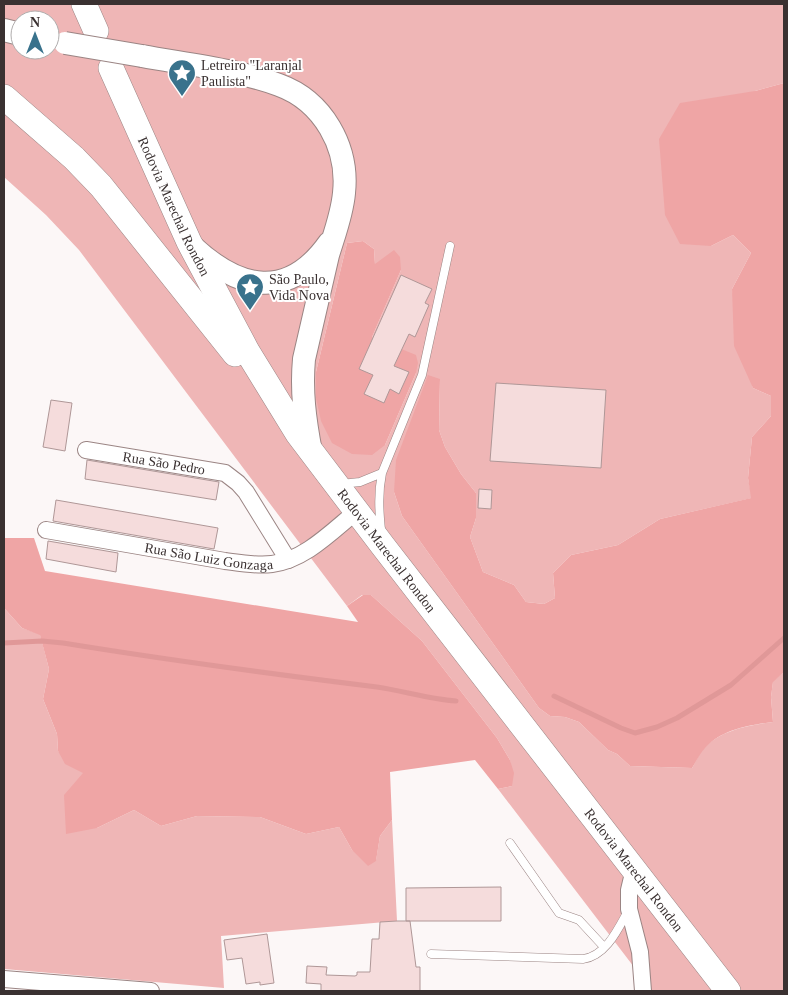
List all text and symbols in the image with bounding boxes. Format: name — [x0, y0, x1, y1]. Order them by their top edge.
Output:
north arrow — [10, 10, 60, 60]
text: N — [30, 15, 40, 30]
place icon: Letreiro "Laranjal Paulista" — [167, 58, 197, 97]
place label: Letreiro "Laranjal Paulista" — [201, 58, 302, 89]
street label: Rodovia Marechal Rondon — [135, 134, 213, 278]
place icon: São Paulo, Vida Nova — [235, 272, 265, 311]
place label: São Paulo, Vida Nova — [269, 272, 330, 303]
street label: Rua São Pedro — [122, 449, 206, 477]
street label: Rodovia Marechal Rondon — [335, 486, 439, 615]
street label: Rua São Luiz Gonzaga — [143, 540, 274, 572]
street label: Rodovia Marechal Rondon — [582, 805, 687, 934]

